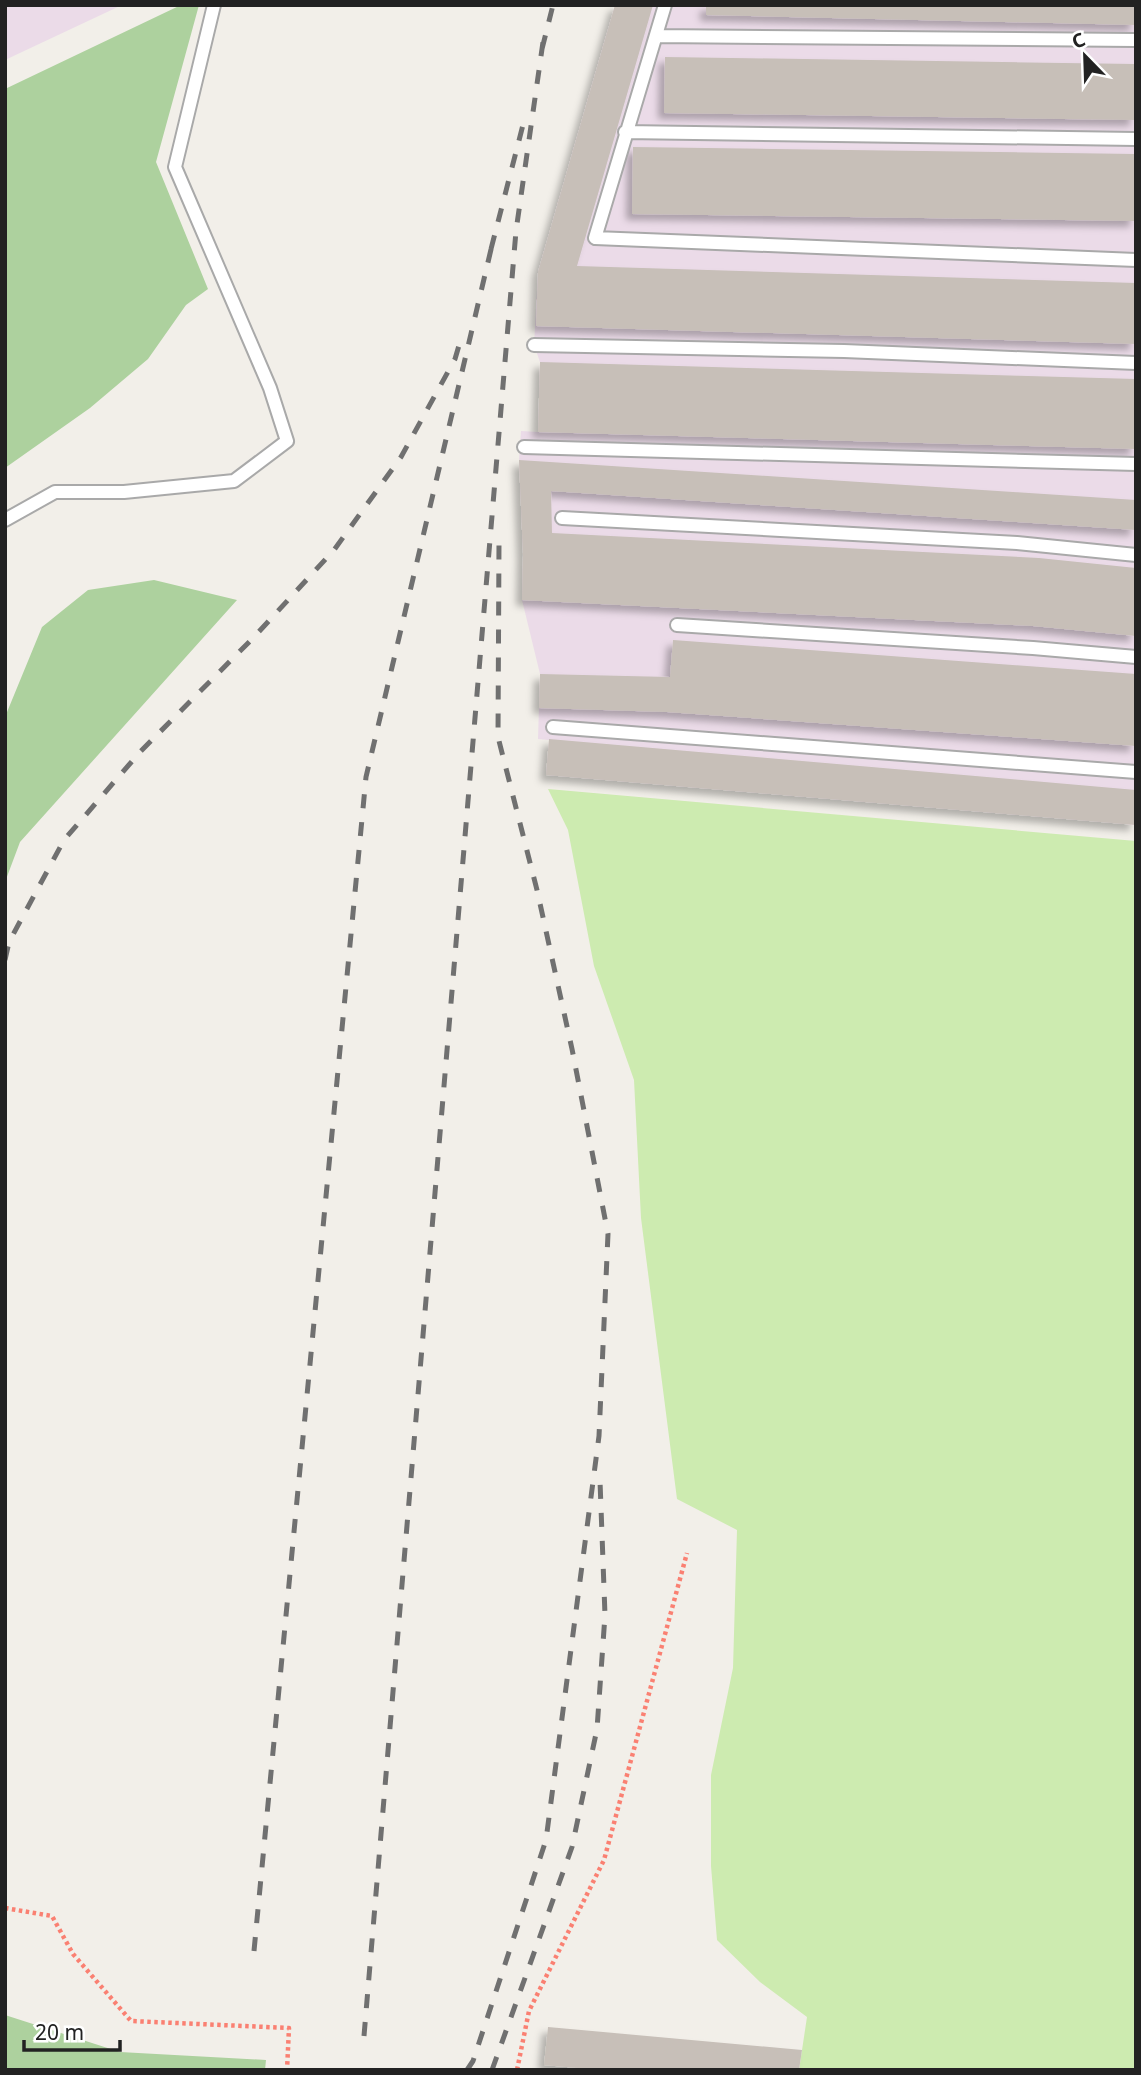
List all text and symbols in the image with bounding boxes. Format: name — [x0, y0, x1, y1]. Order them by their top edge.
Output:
north arrow — [1050, 21, 1120, 91]
text: С — [1068, 26, 1089, 55]
scale bar — [24, 2008, 121, 2052]
text: 20 m — [35, 2018, 84, 2046]

